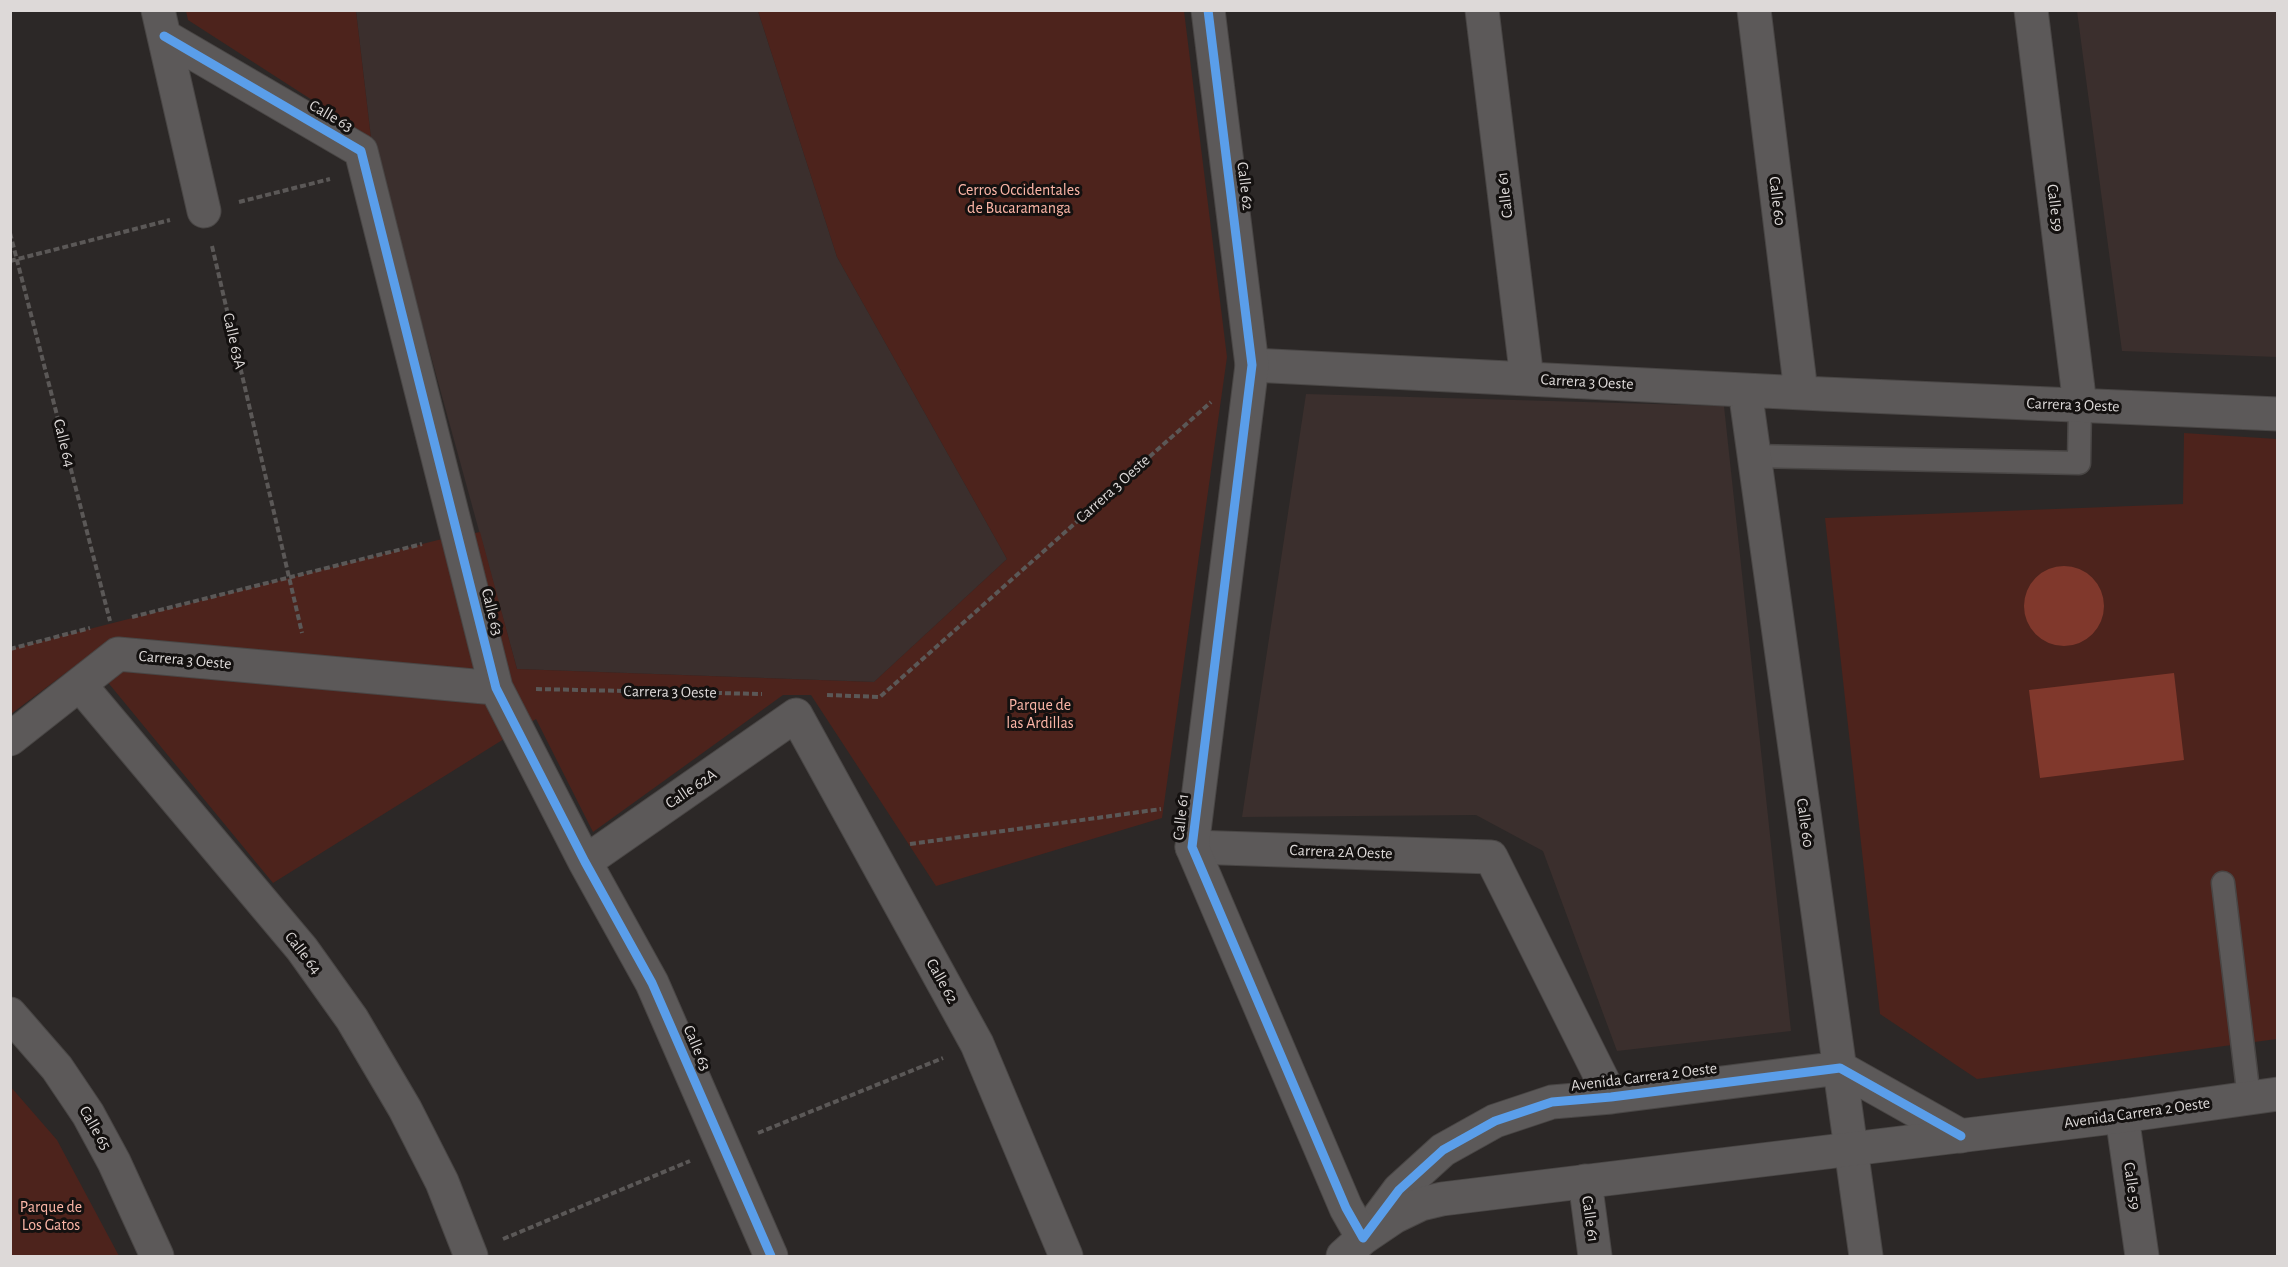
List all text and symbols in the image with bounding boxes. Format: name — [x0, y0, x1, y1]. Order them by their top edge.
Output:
street label: Calle 63 — [306, 96, 356, 136]
street label: Calle 62 — [1233, 161, 1257, 211]
street label: Calle 61 — [1493, 171, 1517, 219]
street label: Calle 60 — [1764, 175, 1790, 227]
park label: Cerros Occidentales de Bucaramanga — [958, 180, 1080, 218]
street label: Calle 59 — [2043, 183, 2067, 233]
street label: Calle 63A — [218, 311, 250, 371]
street label: Carrera 3 Oeste — [1540, 370, 1634, 394]
street label: Carrera 3 Oeste — [2026, 394, 2120, 416]
street label: Calle 64 — [49, 417, 79, 469]
street label: Carrera 3 Oeste — [1072, 451, 1154, 527]
street label: Calle 63 — [477, 587, 507, 637]
street label: Carrera 3 Oeste — [138, 646, 232, 674]
street label: Carrera 3 Oeste — [623, 682, 717, 702]
park label: Parque de las Ardillas — [1006, 695, 1074, 733]
street label: Calle 62A — [662, 765, 720, 813]
street label: Calle 61 — [1169, 793, 1193, 841]
street label: Calle 60 — [1792, 797, 1818, 849]
street label: Carrera 2A Oeste — [1289, 841, 1393, 863]
street label: Calle 64 — [280, 928, 326, 978]
street label: Calle 62 — [922, 955, 962, 1007]
street label: Calle 63 — [679, 1022, 715, 1074]
street label: Avenida Carrera 2 Oeste — [1570, 1059, 1718, 1095]
street label: Avenida Carrera 2 Oeste — [2063, 1093, 2211, 1133]
street label: Calle 65 — [75, 1102, 115, 1154]
street label: Calle 59 — [2119, 1161, 2145, 1211]
street label: Calle 61 — [1577, 1195, 1603, 1243]
park label: Parque de Los Gatos — [20, 1197, 82, 1235]

